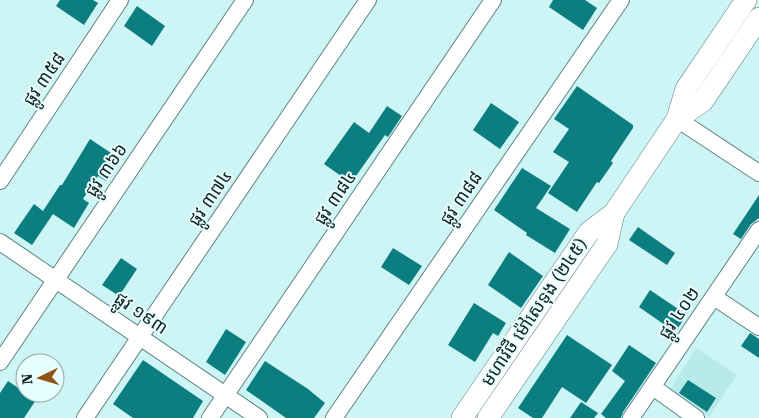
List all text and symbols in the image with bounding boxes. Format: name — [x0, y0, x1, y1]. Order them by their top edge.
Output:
street label: ផ្លូវ ៣៥៨ — [18, 48, 74, 113]
street label: ផ្លូវ ៣៦៦ — [80, 139, 136, 204]
street label: ផ្លូវ ៣៧៤ — [183, 166, 241, 233]
street label: ផ្លូវ ៣៨៤ — [309, 167, 365, 232]
street label: ផ្លូវ ៣៨៨ — [435, 167, 491, 232]
street label: មហាវិថី ម៉ៅសេទុង (២៤៥) — [476, 234, 593, 391]
street label: ផ្លូវ ៤០២ — [654, 283, 709, 346]
street label: ផ្លូវ ១៩៣ — [107, 287, 172, 343]
north arrow — [15, 353, 65, 403]
text: N — [19, 373, 35, 385]

